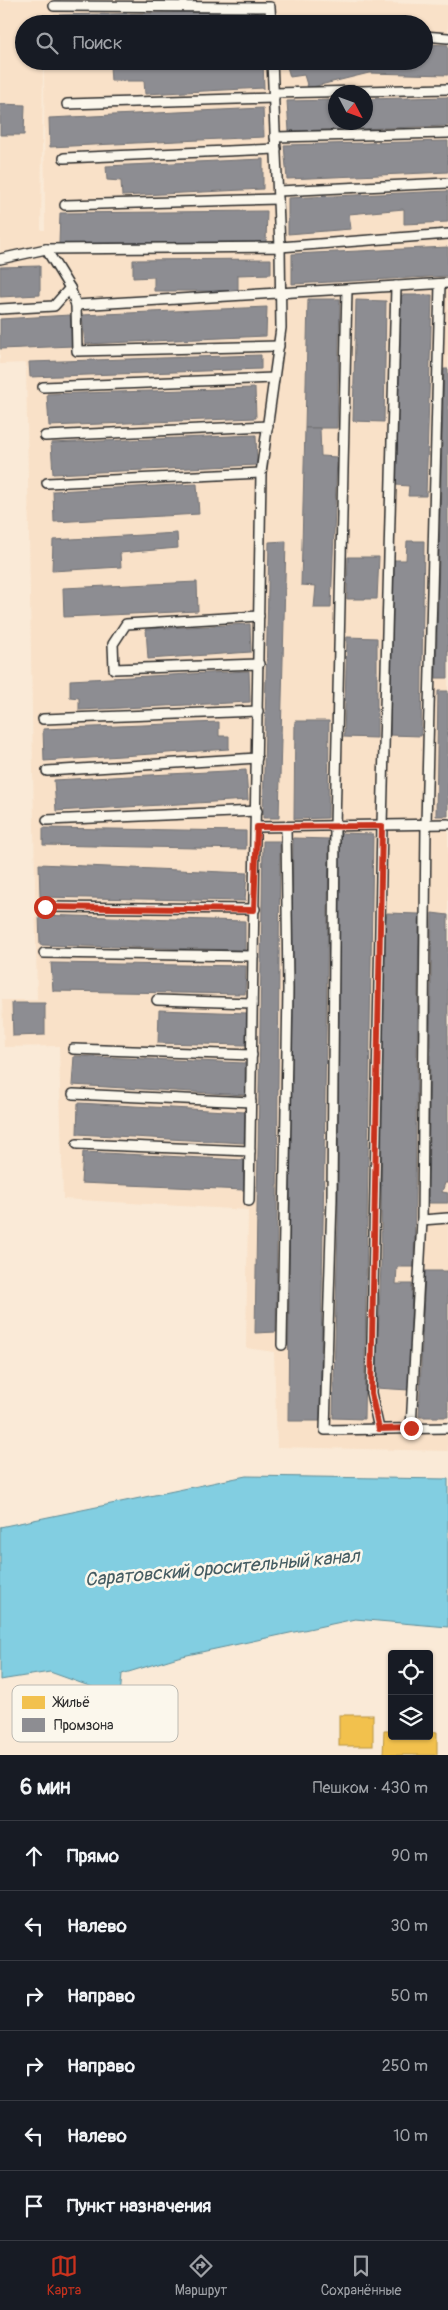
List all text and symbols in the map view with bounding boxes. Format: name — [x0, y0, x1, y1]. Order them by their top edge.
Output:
search box — [15, 15, 433, 70]
icon: search — [33, 29, 61, 57]
text: Поиск — [73, 31, 123, 55]
north arrow — [328, 85, 373, 130]
route start — [34, 896, 57, 919]
route end — [400, 1417, 423, 1440]
water label: Саратовский оросительный канал — [84, 1544, 362, 1592]
map controls — [388, 1650, 433, 1740]
button: locate — [388, 1650, 433, 1695]
legend — [12, 1685, 178, 1742]
text: Жильё — [52, 1694, 90, 1711]
button: layers — [388, 1695, 433, 1740]
text: Промзона — [54, 1717, 114, 1734]
text: 6 мин — [20, 1774, 70, 1801]
text: Пешком · 430 m — [313, 1778, 428, 1798]
icon: ahead — [20, 1842, 48, 1870]
text: Прямо — [67, 1844, 119, 1868]
text: 90 m — [391, 1846, 428, 1866]
icon: left — [20, 1912, 48, 1940]
text: Налево — [67, 1914, 127, 1938]
text: 30 m — [390, 1916, 428, 1936]
icon: right — [20, 1982, 48, 2010]
text: Направо — [67, 1984, 135, 2008]
text: 50 m — [391, 1986, 428, 2006]
icon: right — [20, 2052, 48, 2080]
text: Направо — [67, 2054, 135, 2078]
text: 250 m — [382, 2056, 428, 2076]
icon: left — [20, 2122, 48, 2150]
text: Налево — [67, 2124, 127, 2148]
text: 10 m — [393, 2126, 428, 2146]
icon: arrive — [20, 2192, 48, 2220]
text: Пункт назначения — [67, 2194, 211, 2218]
tab: Карта — [47, 2252, 81, 2299]
tab: Маршрут — [175, 2252, 227, 2299]
tab: Сохранённые — [321, 2252, 401, 2299]

